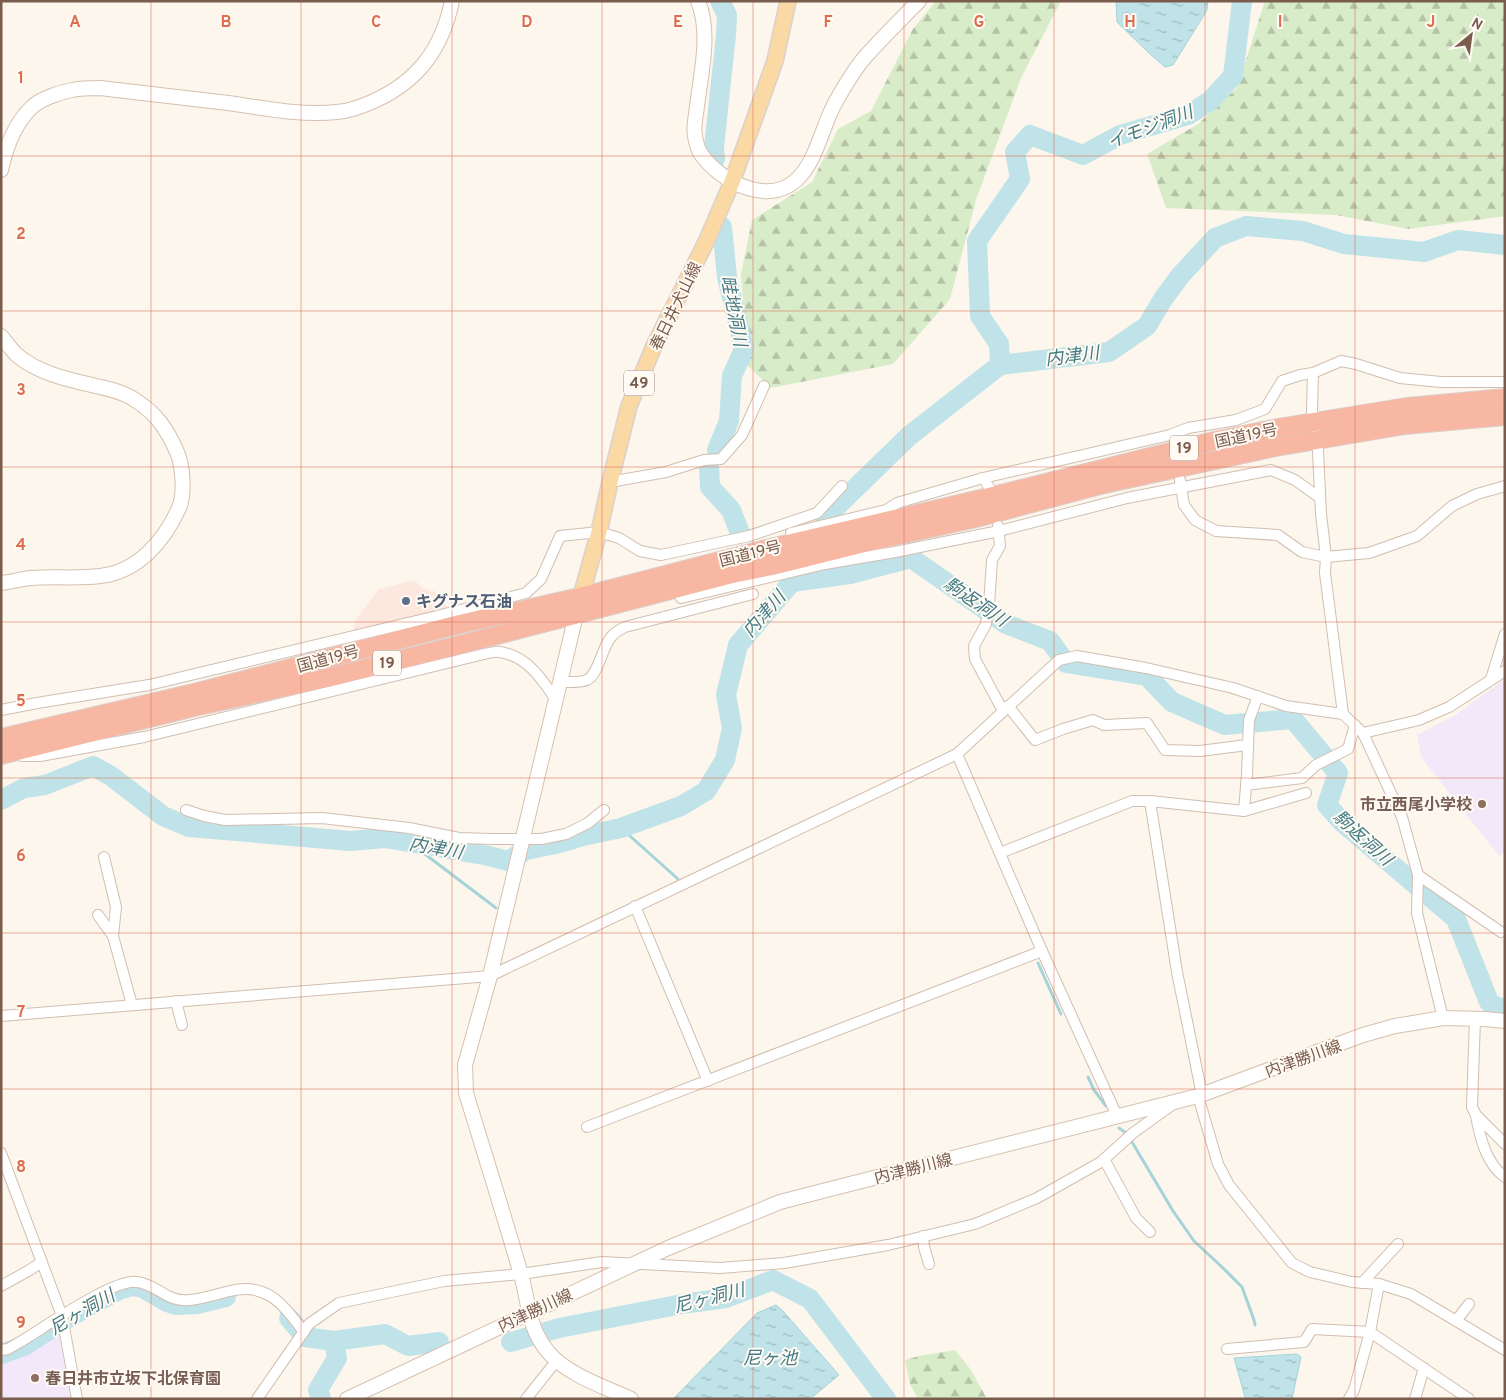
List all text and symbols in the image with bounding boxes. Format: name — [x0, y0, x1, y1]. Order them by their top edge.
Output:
north arrow — [1446, 10, 1496, 60]
text: A — [69, 13, 81, 33]
text: B — [220, 13, 232, 33]
text: C — [371, 13, 381, 33]
text: D — [521, 13, 533, 33]
text: E — [673, 13, 683, 33]
text: F — [823, 13, 833, 33]
text: G — [974, 13, 984, 33]
text: H — [1124, 13, 1136, 33]
text: I — [1278, 13, 1282, 33]
text: J — [1427, 13, 1435, 33]
text: N — [1468, 15, 1485, 35]
text: 1 — [18, 69, 24, 89]
water label: イモジ洞川 — [1104, 101, 1199, 155]
text: 2 — [16, 225, 26, 245]
street label: 春日井犬山線 — [647, 259, 707, 354]
water label: 畦地洞川 — [714, 274, 751, 351]
water label: 内津川 — [1044, 343, 1102, 372]
road number: 49 — [624, 370, 654, 396]
text: 3 — [16, 381, 26, 401]
street label: 国道19号 — [1213, 421, 1280, 453]
road number: 19 — [1170, 436, 1198, 460]
text: 4 — [16, 536, 26, 556]
street label: 国道19号 — [717, 538, 784, 572]
water label: 駒返洞川 — [939, 574, 1013, 634]
water label: 内津川 — [739, 586, 793, 643]
place label: キグナス石油 — [416, 592, 512, 613]
marker: キグナス石油 — [400, 595, 412, 607]
street label: 国道19号 — [295, 642, 362, 678]
road number: 19 — [373, 650, 401, 676]
text: 5 — [16, 692, 26, 712]
place label: 市立西尾小学校 — [1360, 796, 1472, 816]
marker: 市立西尾小学校 — [1476, 798, 1488, 810]
water label: 駒返洞川 — [1328, 806, 1398, 873]
water label: 内津川 — [407, 833, 466, 866]
text: 6 — [16, 847, 26, 867]
text: 7 — [17, 1003, 25, 1023]
street label: 内津勝川線 — [1263, 1037, 1345, 1083]
street label: 内津勝川線 — [872, 1151, 955, 1189]
text: 8 — [16, 1158, 26, 1178]
water label: 尼ヶ洞川 — [672, 1279, 749, 1319]
water label: 尼ヶ洞川 — [46, 1284, 121, 1341]
street label: 内津勝川線 — [495, 1286, 576, 1338]
text: 9 — [16, 1314, 26, 1334]
water label: 尼ヶ池 — [743, 1348, 799, 1371]
place label: 春日井市立坂下北保育園 — [45, 1369, 221, 1390]
marker: 春日井市立坂下北保育園 — [29, 1372, 41, 1384]

